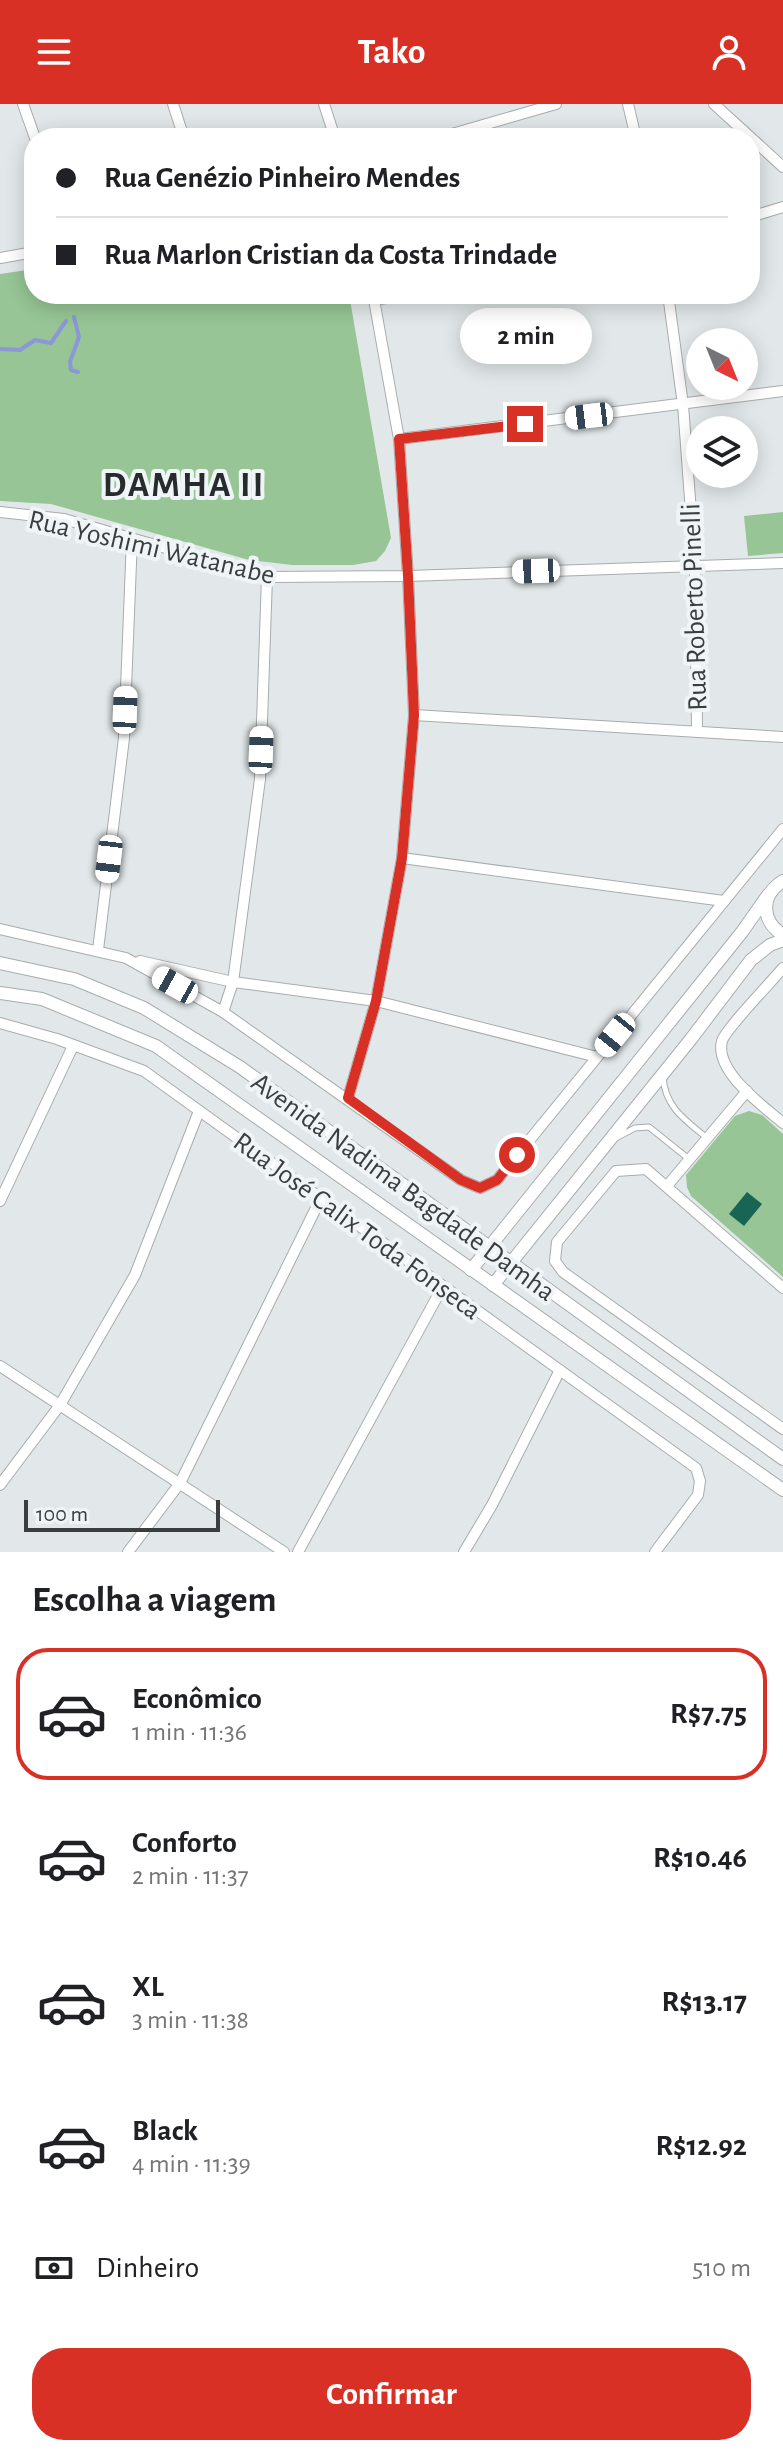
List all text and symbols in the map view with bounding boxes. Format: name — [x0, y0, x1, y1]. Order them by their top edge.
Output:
icon: menu — [32, 30, 76, 74]
icon: person — [707, 30, 751, 74]
text: Tako — [357, 34, 426, 70]
text: Rua Genézio Pinheiro Mendes — [104, 163, 460, 193]
text: Rua Marlon Cristian da Costa Trindade — [104, 240, 557, 270]
callout: 2 min — [459, 308, 591, 364]
text: 2 min — [497, 323, 555, 349]
north arrow — [686, 328, 758, 400]
map controls — [686, 328, 758, 488]
car — [564, 401, 614, 431]
route end — [507, 406, 543, 442]
button: layers — [686, 416, 758, 488]
district label: DAMHA II — [103, 467, 265, 503]
street label: Rua Roberto Pinelli — [677, 503, 713, 711]
street label: Rua Yoshimi Watanabe — [26, 506, 277, 590]
car — [512, 558, 560, 584]
car — [112, 686, 138, 734]
car — [248, 726, 274, 774]
car — [94, 834, 124, 884]
car — [148, 963, 202, 1007]
car — [591, 1009, 639, 1061]
street label: Avenida Nadima Bagdade Damha — [246, 1068, 560, 1307]
street label: Rua José Calix Toda Fonseca — [228, 1128, 486, 1326]
route start — [499, 1137, 535, 1173]
scale bar — [24, 1496, 220, 1532]
text: 100 m — [36, 1503, 88, 1525]
text: Escolha a viagem — [32, 1582, 277, 1618]
icon: car — [36, 1678, 108, 1750]
text: Econômico — [132, 1684, 262, 1714]
text: R$7.75 — [670, 1699, 747, 1729]
text: 1 min · 11:36 — [132, 1719, 247, 1745]
icon: car — [36, 1822, 108, 1894]
text: Conforto — [132, 1828, 237, 1858]
text: R$10.46 — [653, 1843, 747, 1873]
text: 2 min · 11:37 — [132, 1863, 249, 1889]
icon: car — [36, 1966, 108, 2038]
text: XL — [132, 1972, 164, 2002]
text: R$13.17 — [661, 1987, 747, 2017]
text: 3 min · 11:38 — [132, 2007, 249, 2033]
icon: car — [36, 2110, 108, 2182]
text: Black — [132, 2116, 198, 2146]
text: R$12.92 — [655, 2131, 747, 2161]
text: 4 min · 11:39 — [132, 2151, 251, 2177]
icon: cash — [32, 2246, 76, 2290]
text: Dinheiro — [96, 2253, 199, 2283]
text: 510 m — [692, 2255, 751, 2281]
button: Confirmar — [32, 2348, 751, 2440]

